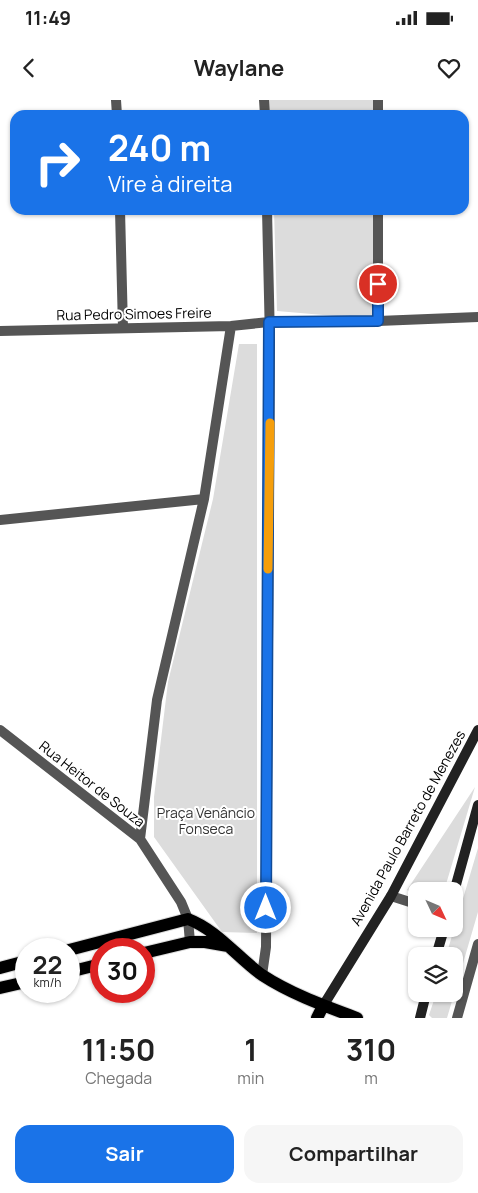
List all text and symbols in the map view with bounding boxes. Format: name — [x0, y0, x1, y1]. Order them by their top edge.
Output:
text: 11:49 — [25, 5, 71, 31]
text: Waylane — [194, 53, 284, 83]
icon: back — [15, 54, 43, 82]
icon: heart — [435, 54, 463, 82]
text: 240 m — [108, 124, 211, 172]
icon: right — [25, 130, 90, 195]
text: Vire à direita — [108, 169, 232, 199]
pin — [357, 263, 399, 305]
icon: arrive — [364, 270, 392, 298]
street label: Rua Pedro Simoes Freire — [56, 303, 212, 324]
street label: Avenida Paulo Barreto de Menezes — [346, 727, 469, 929]
street label: Rua Heitor de Souza — [35, 736, 149, 831]
park label: Praça Venâncio Fonseca — [157, 803, 255, 838]
position arrow — [239, 881, 291, 933]
north arrow — [408, 882, 462, 938]
map controls — [408, 882, 463, 1002]
speed limit sign: 30 — [90, 938, 155, 1003]
text: 22 — [33, 947, 62, 982]
button: layers — [408, 947, 463, 1002]
text: km/h — [34, 974, 61, 991]
text: 11:50 — [82, 1029, 156, 1070]
text: 1 — [244, 1029, 257, 1070]
text: 310 — [346, 1029, 396, 1070]
text: Chegada — [85, 1067, 152, 1089]
text: min — [237, 1067, 264, 1089]
text: m — [364, 1067, 378, 1089]
button: Sair — [15, 1125, 234, 1183]
button: Compartilhar — [244, 1125, 463, 1183]

